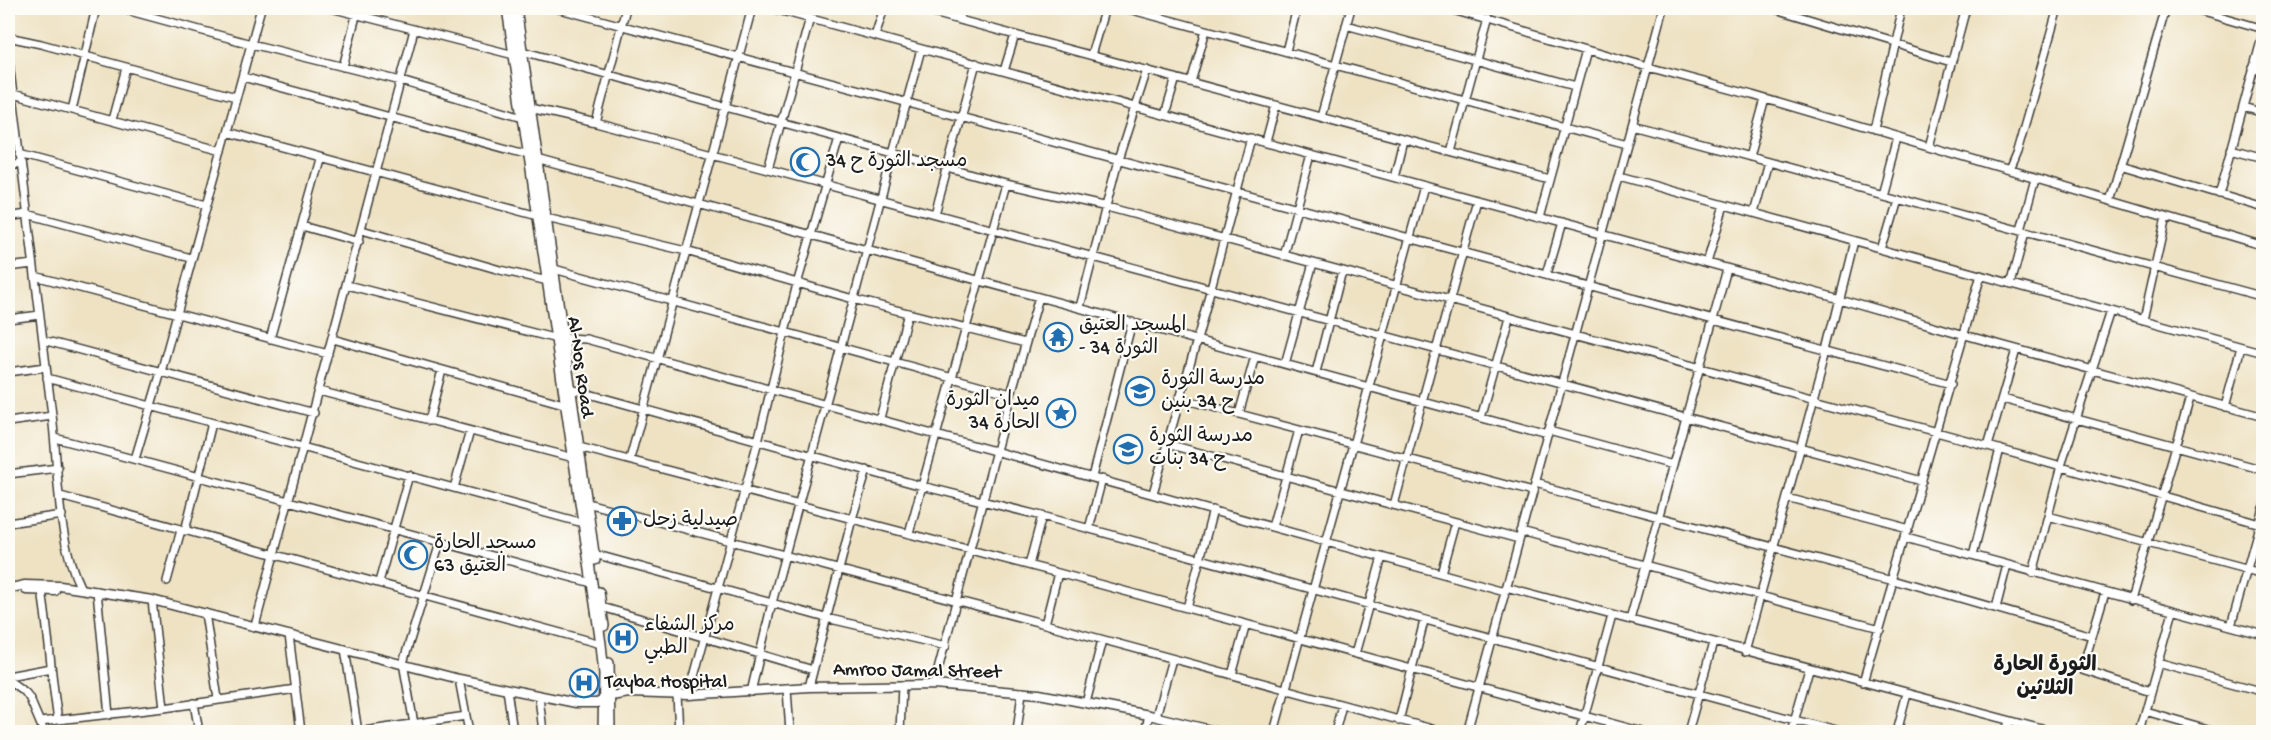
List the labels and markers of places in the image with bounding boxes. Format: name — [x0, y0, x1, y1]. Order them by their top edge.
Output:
mosque icon: مسجد الثورة ح 34 — [789, 146, 821, 178]
place label: مسجد الثورة ح 34 — [825, 150, 967, 174]
place label: المسجد العتيق - الثورة 34 — [1079, 314, 1186, 361]
temple icon: المسجد العتيق - الثورة 34 — [1042, 321, 1074, 353]
place label: مدرسة الثورة ح 34 بنين — [1161, 368, 1265, 415]
school or university icon: مدرسة الثورة ح 34 بنين — [1124, 375, 1156, 407]
place label: ميدان الثورة الحارة 34 — [946, 389, 1040, 436]
place icon: ميدان الثورة الحارة 34 — [1045, 397, 1077, 429]
place label: مدرسة الثورة ح 34 بنات — [1149, 425, 1253, 472]
school or university icon: مدرسة الثورة ح 34 بنات — [1112, 433, 1144, 465]
pharmacy icon: صيدلية زحل — [606, 505, 638, 537]
place label: صيدلية زحل — [643, 509, 738, 533]
place label: مسجد الحارة 63 العتيق — [434, 532, 537, 579]
mosque icon: مسجد الحارة 63 العتيق — [397, 539, 429, 571]
place label: مركز الشفاء الطبي — [644, 614, 735, 664]
hospital icon: مركز الشفاء الطبي — [607, 622, 639, 654]
hospital icon: Tayba Hospital — [568, 667, 600, 699]
place label: Tayba Hospital — [604, 672, 727, 695]

